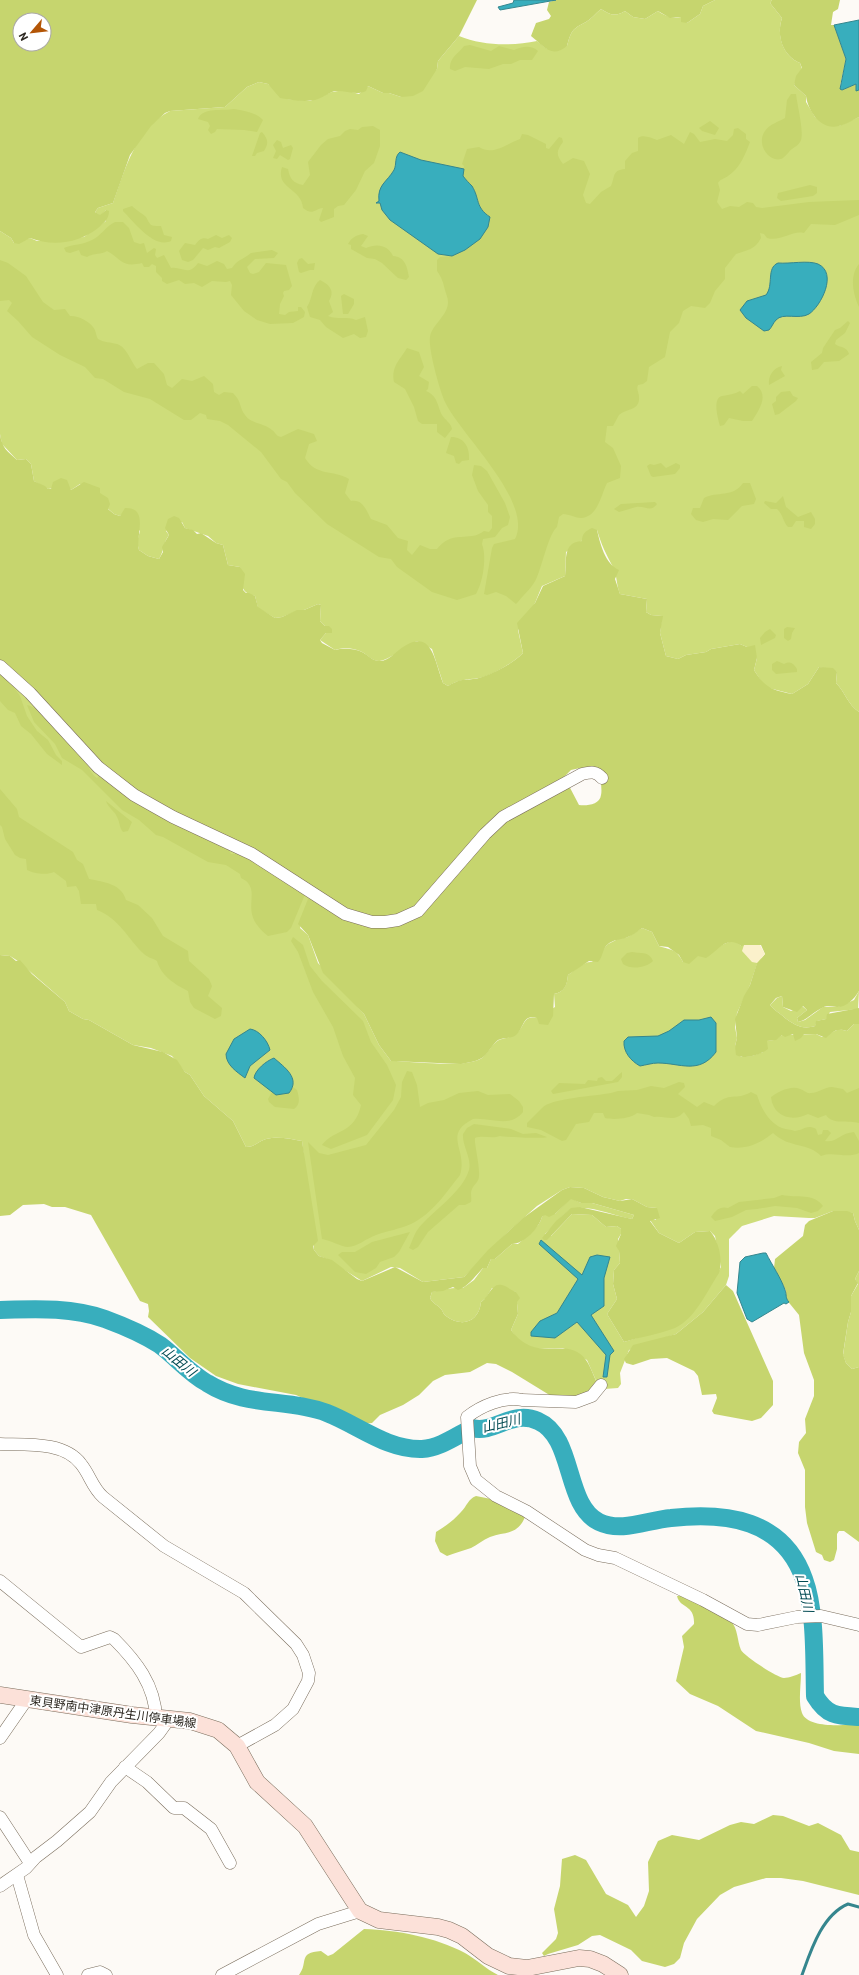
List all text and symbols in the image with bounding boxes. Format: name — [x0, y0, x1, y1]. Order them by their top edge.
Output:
north arrow — [12, 12, 52, 52]
text: N — [15, 31, 30, 43]
water label: 山田川 — [159, 1343, 201, 1381]
water label: 山田川 — [480, 1410, 524, 1435]
water label: 山田川 — [793, 1572, 818, 1616]
street label: 東貝野南中津原丹生川停車場線 — [29, 1692, 197, 1730]

